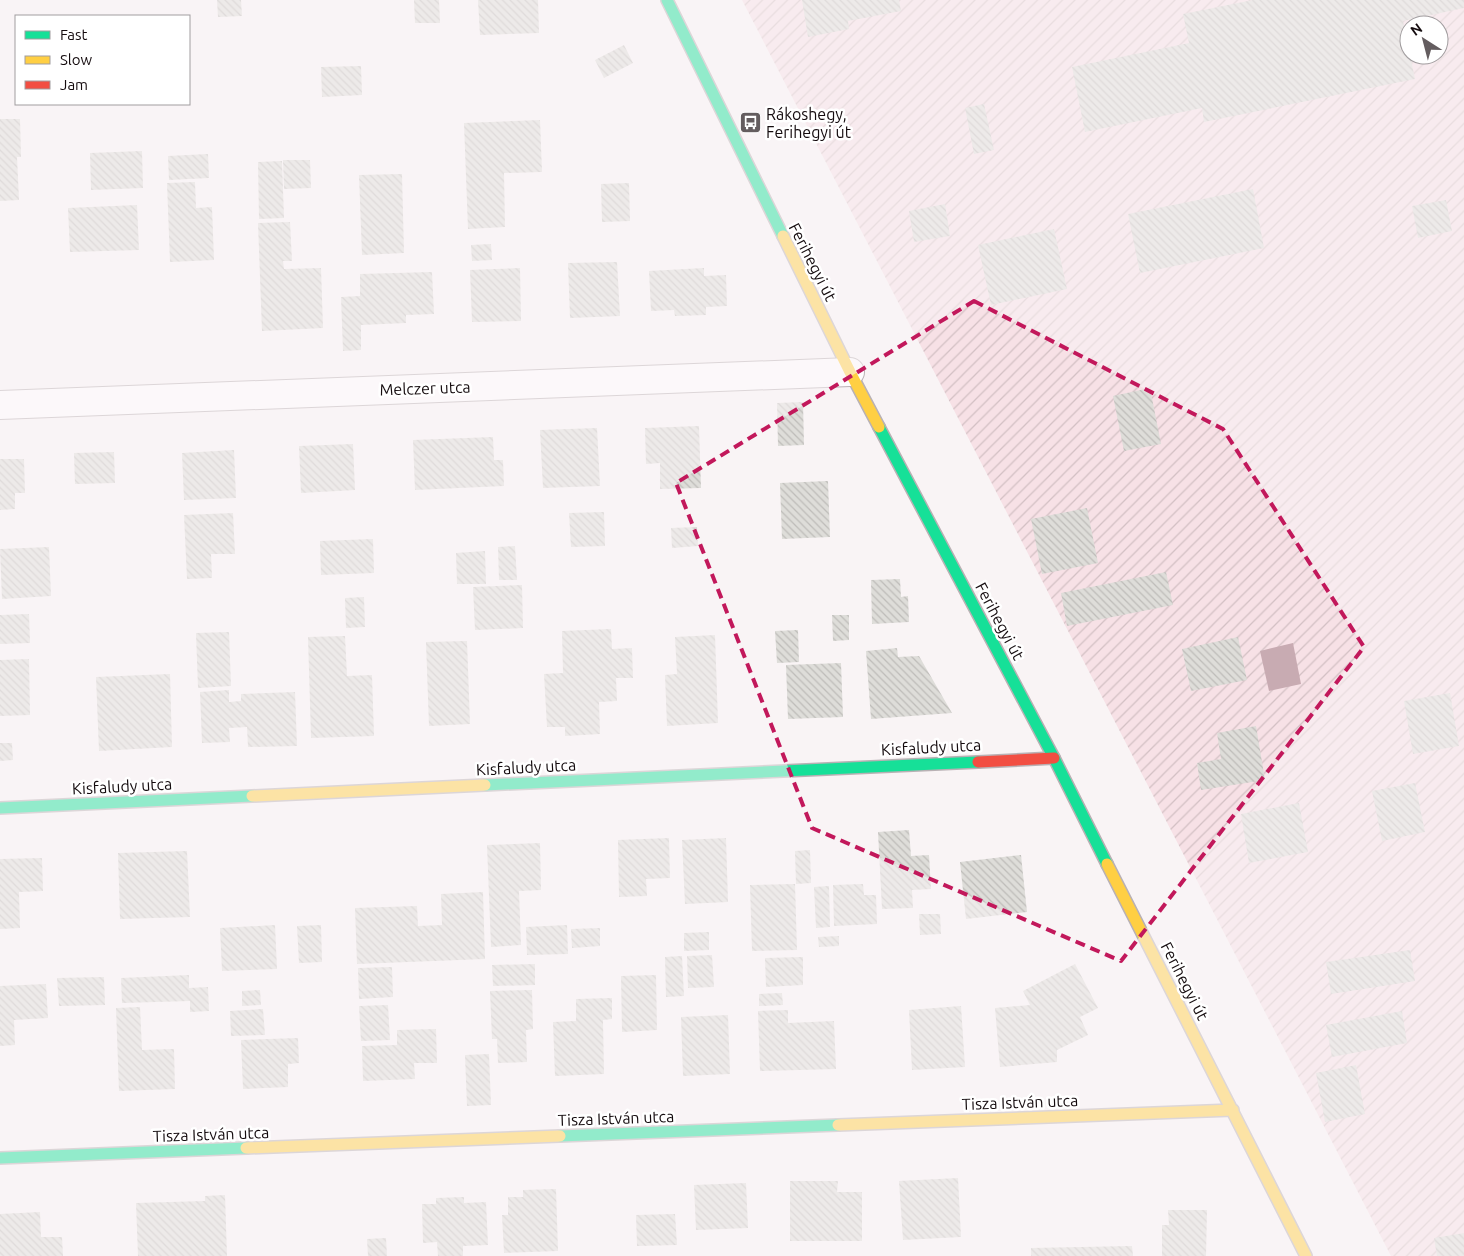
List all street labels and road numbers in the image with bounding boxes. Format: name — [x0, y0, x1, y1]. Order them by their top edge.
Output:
street label: Ferihegyi út — [786, 220, 841, 305]
street label: Melczer utca — [379, 377, 471, 399]
street label: Ferihegyi út — [972, 579, 1028, 663]
street label: Kisfaludy utca — [880, 735, 982, 759]
street label: Kisfaludy utca — [475, 755, 577, 779]
street label: Kisfaludy utca — [71, 774, 173, 798]
street label: Ferihegyi út — [1158, 939, 1213, 1024]
street label: Tisza István utca — [961, 1091, 1079, 1113]
street label: Tisza István utca — [557, 1107, 675, 1129]
street label: Tisza István utca — [152, 1123, 270, 1145]

